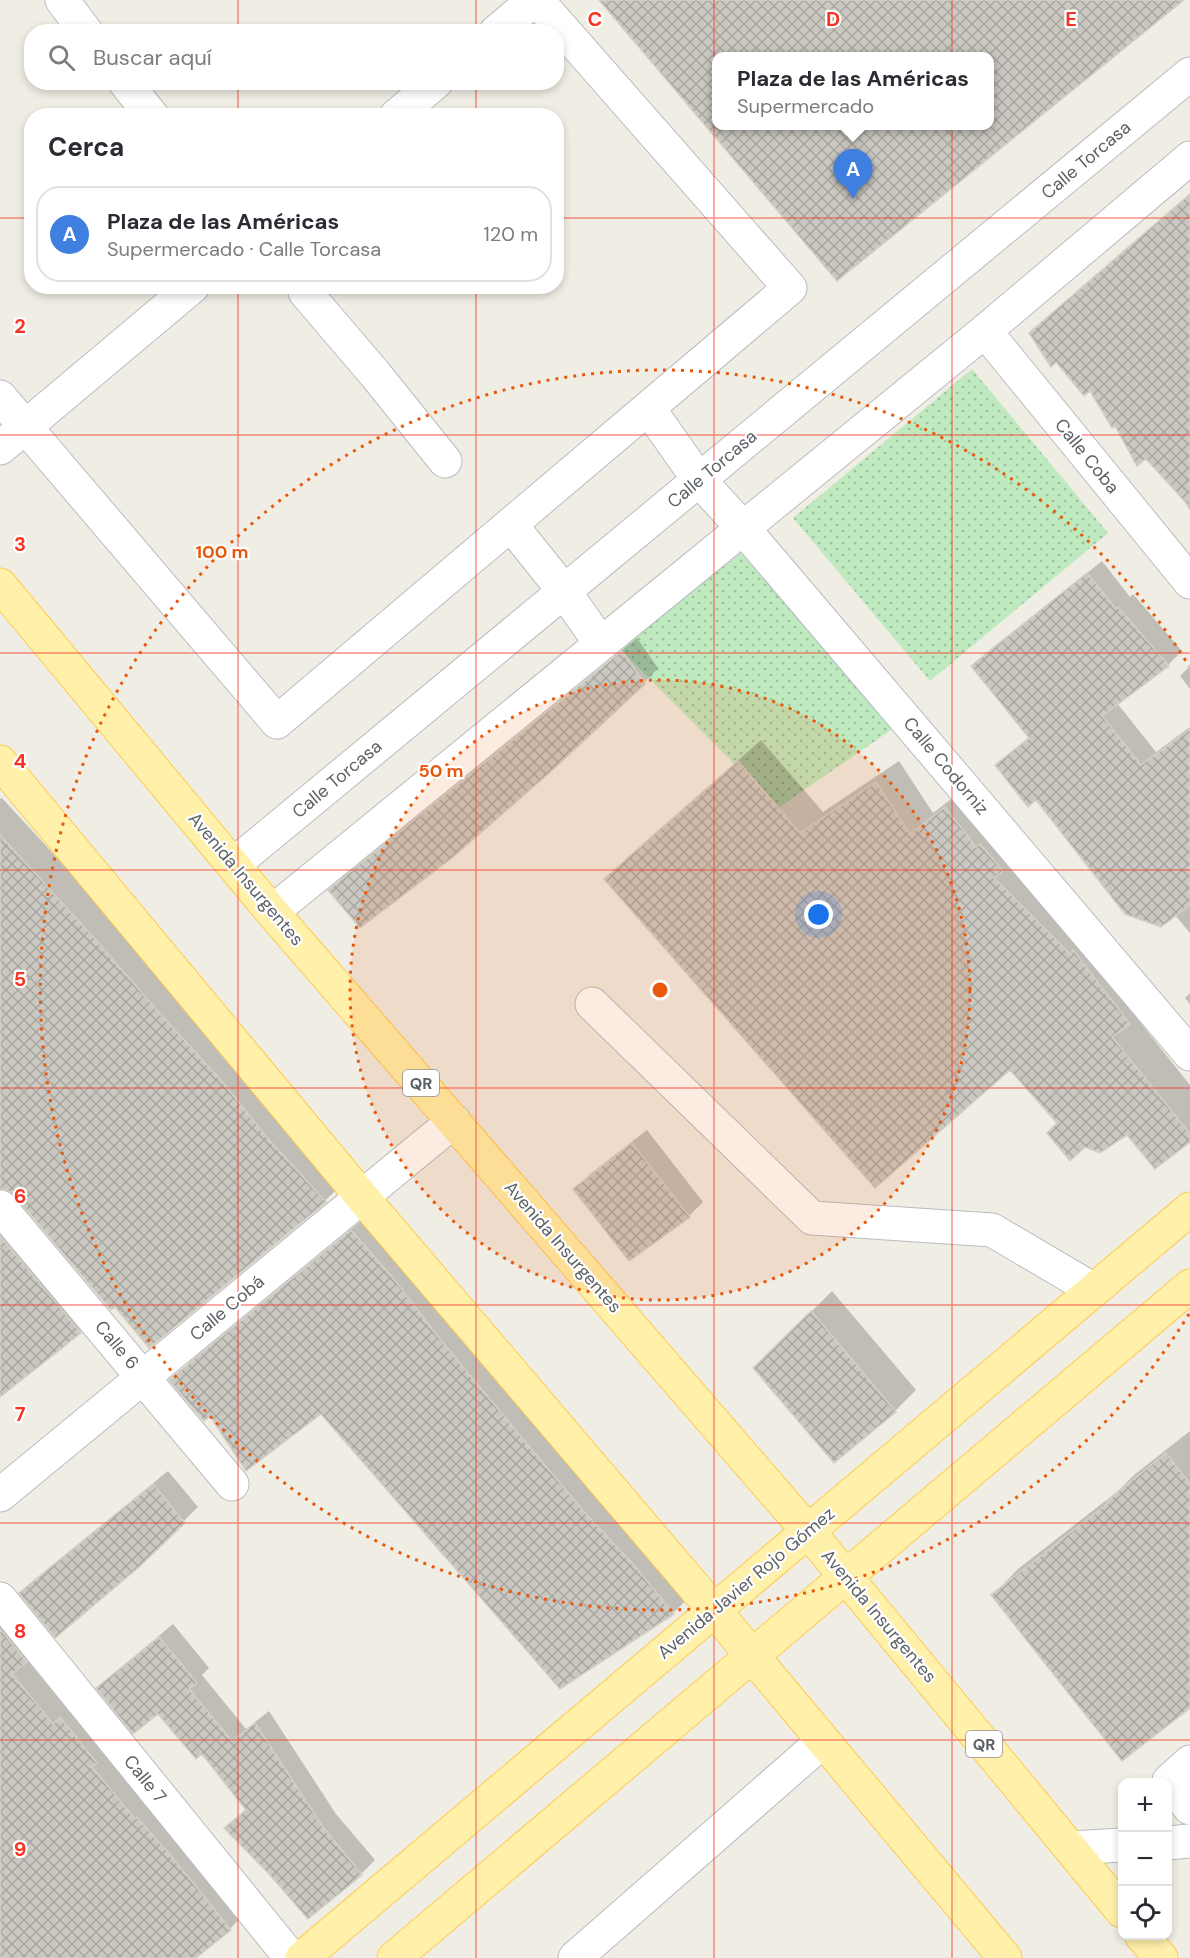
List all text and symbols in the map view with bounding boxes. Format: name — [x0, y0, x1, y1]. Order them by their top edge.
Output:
text: C — [588, 6, 602, 32]
text: D — [826, 6, 840, 32]
text: E — [1065, 6, 1077, 32]
search box — [24, 24, 564, 90]
icon: search — [45, 41, 78, 74]
text: Buscar aquí — [93, 43, 212, 72]
popup — [712, 52, 994, 130]
text: Plaza de las Américas — [737, 64, 969, 93]
text: Supermercado — [737, 93, 874, 119]
street label: Calle Torcasa — [1036, 115, 1136, 205]
text: Cerca — [48, 130, 124, 164]
pin: A — [834, 150, 872, 199]
text: Plaza de las Américas — [107, 207, 339, 236]
text: A — [62, 221, 77, 247]
text: 120 m — [484, 221, 538, 247]
text: Supermercado · Calle Torcasa — [107, 236, 381, 262]
text: 2 — [14, 313, 26, 339]
street label: Calle Coba — [1049, 413, 1125, 499]
street label: Calle Torcasa — [662, 424, 762, 514]
text: 3 — [14, 531, 26, 557]
text: 100 m — [195, 540, 249, 564]
street label: Calle Codorniz — [898, 712, 994, 820]
street label: Calle Torcasa — [287, 734, 387, 824]
text: 4 — [14, 748, 27, 774]
text: 50 m — [418, 759, 464, 783]
street label: Avenida Insurgentes — [183, 807, 309, 951]
your location — [804, 900, 833, 929]
text: 5 — [14, 966, 26, 992]
centre of rings — [650, 980, 670, 1000]
road number: QR — [403, 1070, 439, 1096]
street label: Avenida Insurgentes — [499, 1176, 627, 1318]
text: 6 — [14, 1183, 26, 1209]
street label: Calle Cobá — [185, 1270, 269, 1346]
street label: Calle 6 — [89, 1315, 145, 1375]
text: 7 — [15, 1401, 26, 1427]
street label: Avenida Javier Rojo Gómez — [652, 1502, 840, 1664]
street label: Avenida Insurgentes — [816, 1544, 942, 1688]
text: 8 — [14, 1618, 26, 1644]
road number: QR — [966, 1731, 1002, 1757]
street label: Calle 7 — [118, 1750, 172, 1808]
map controls — [1118, 1778, 1172, 1940]
button: + — [1118, 1778, 1172, 1832]
button: − — [1118, 1832, 1172, 1886]
text: 9 — [14, 1836, 26, 1862]
button: locate — [1118, 1886, 1172, 1940]

